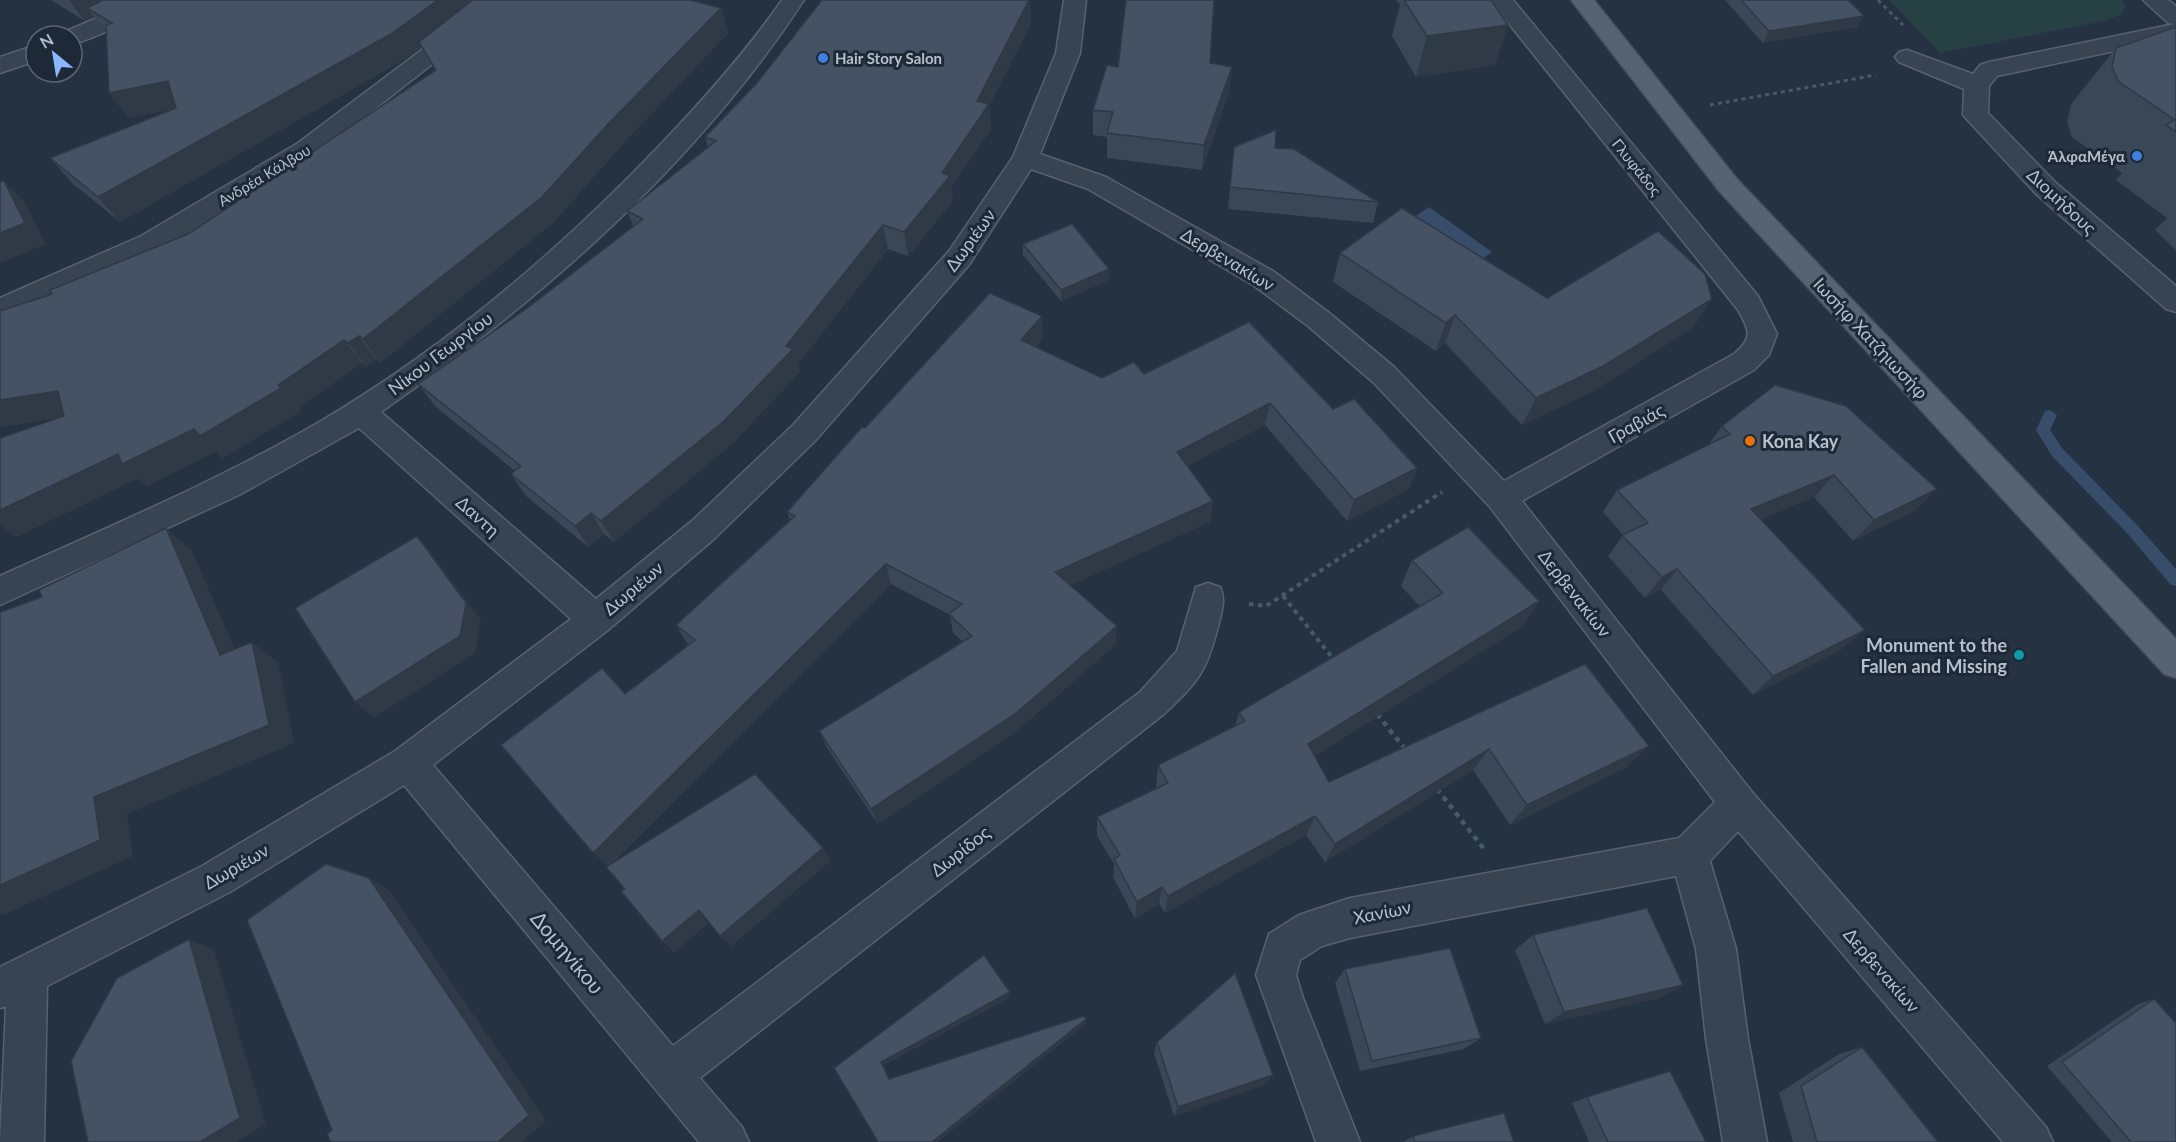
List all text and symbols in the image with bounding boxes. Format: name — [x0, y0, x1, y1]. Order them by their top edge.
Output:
north arrow — [24, 24, 84, 84]
text: N — [36, 29, 56, 52]
place label: Hair Story Salon — [835, 49, 942, 67]
marker: Hair Story Salon — [816, 51, 830, 65]
street label: Γλυφάδος — [1609, 135, 1665, 199]
street label: Ανδρέα Κάλβου — [214, 140, 314, 210]
place label: ΆλφαΜέγα — [2047, 147, 2125, 165]
marker: ΆλφαΜέγα — [2130, 149, 2144, 163]
street label: Διομήδους — [2023, 163, 2102, 239]
street label: Δωριέων — [940, 205, 1000, 275]
street label: Δερβενακίων — [1177, 223, 1279, 295]
street label: Ιωσήφ Χατζηιωσήφ — [1809, 273, 1933, 403]
street label: Νίκου Γεωργίου — [384, 307, 496, 399]
street label: Γραβιάς — [1604, 398, 1669, 447]
place label: Kona Kay — [1762, 430, 1839, 452]
marker: Kona Kay — [1743, 434, 1757, 448]
street label: Δαντη — [452, 491, 504, 541]
street label: Δερβενακίων — [1534, 545, 1616, 641]
street label: Δωριέων — [598, 557, 668, 619]
place label: Monument to the Fallen and Missing — [1860, 634, 2007, 677]
marker: Monument to the Fallen and Missing — [2012, 648, 2026, 662]
street label: Δωρίδος — [926, 821, 995, 881]
street label: Δωριέων — [199, 839, 273, 893]
street label: Χανίων — [1351, 896, 1413, 928]
street label: Δομηνίκου — [526, 905, 610, 999]
street label: Δερβενακίων — [1839, 923, 1925, 1017]

